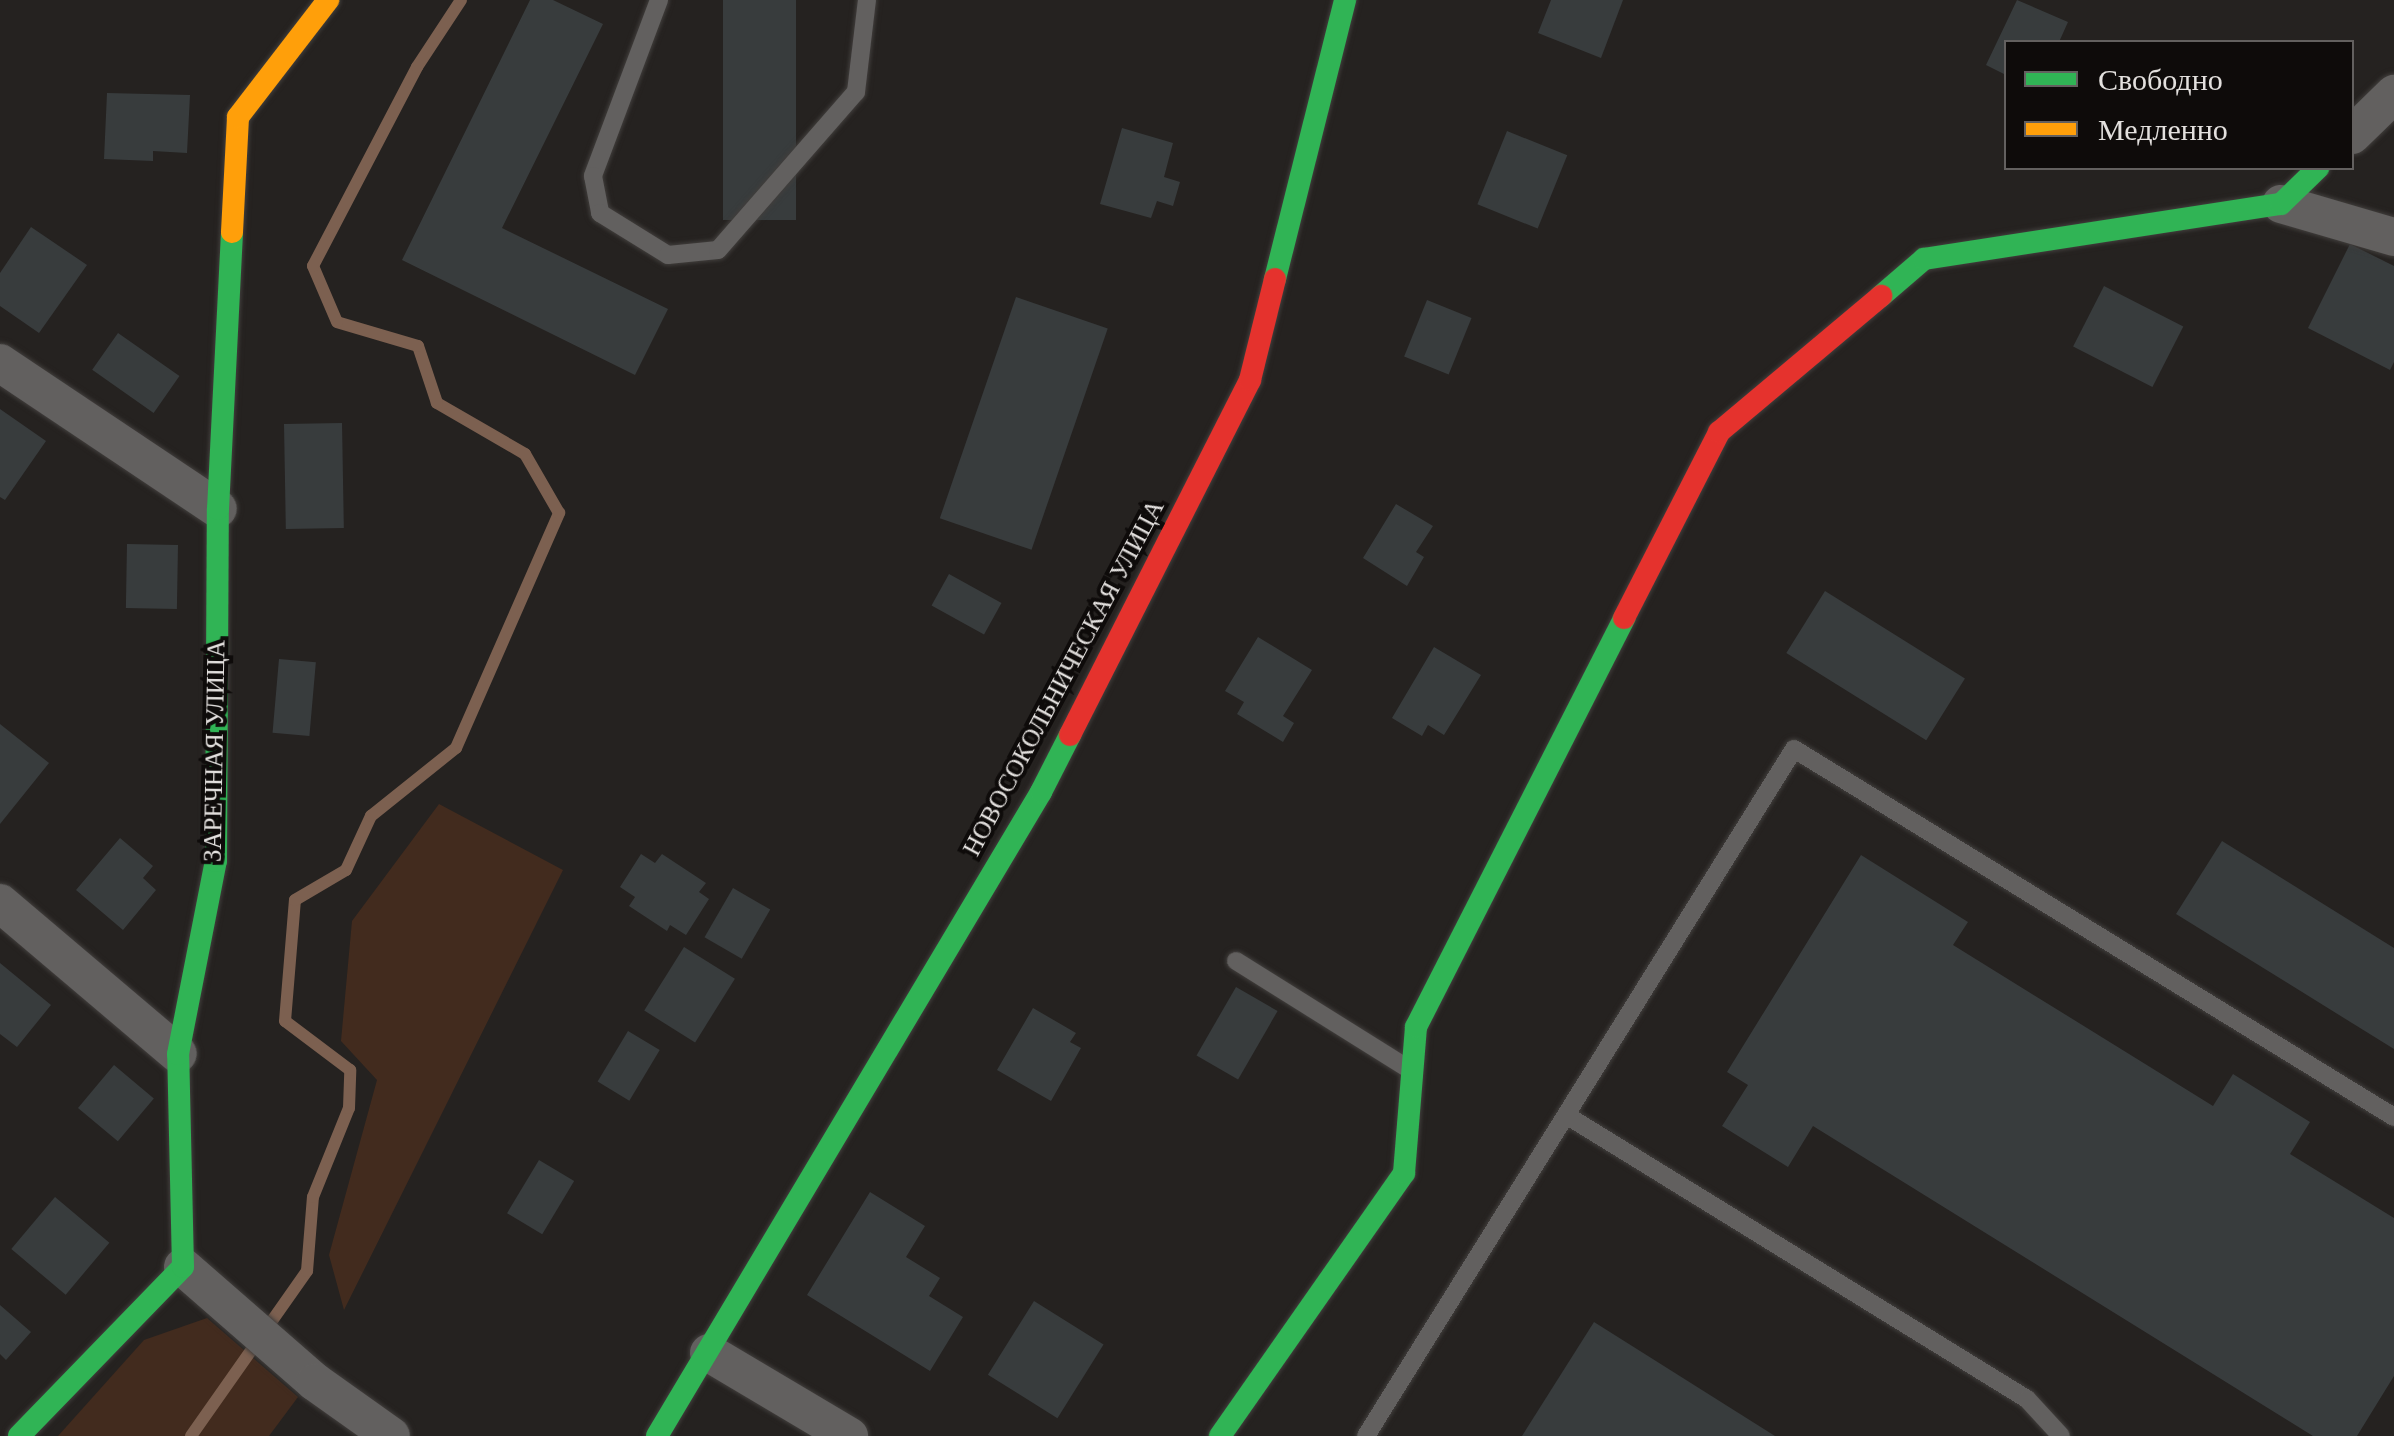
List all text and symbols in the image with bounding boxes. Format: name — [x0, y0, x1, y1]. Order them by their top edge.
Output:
legend — [2004, 40, 2354, 170]
text: Свободно — [2098, 61, 2223, 98]
text: Медленно — [2098, 111, 2228, 148]
street label: НОВОСОКОЛЬНИЧЕСКАЯ УЛИЦА — [957, 495, 1171, 861]
street label: ЗАРЕЧНАЯ УЛИЦА — [198, 640, 232, 862]

